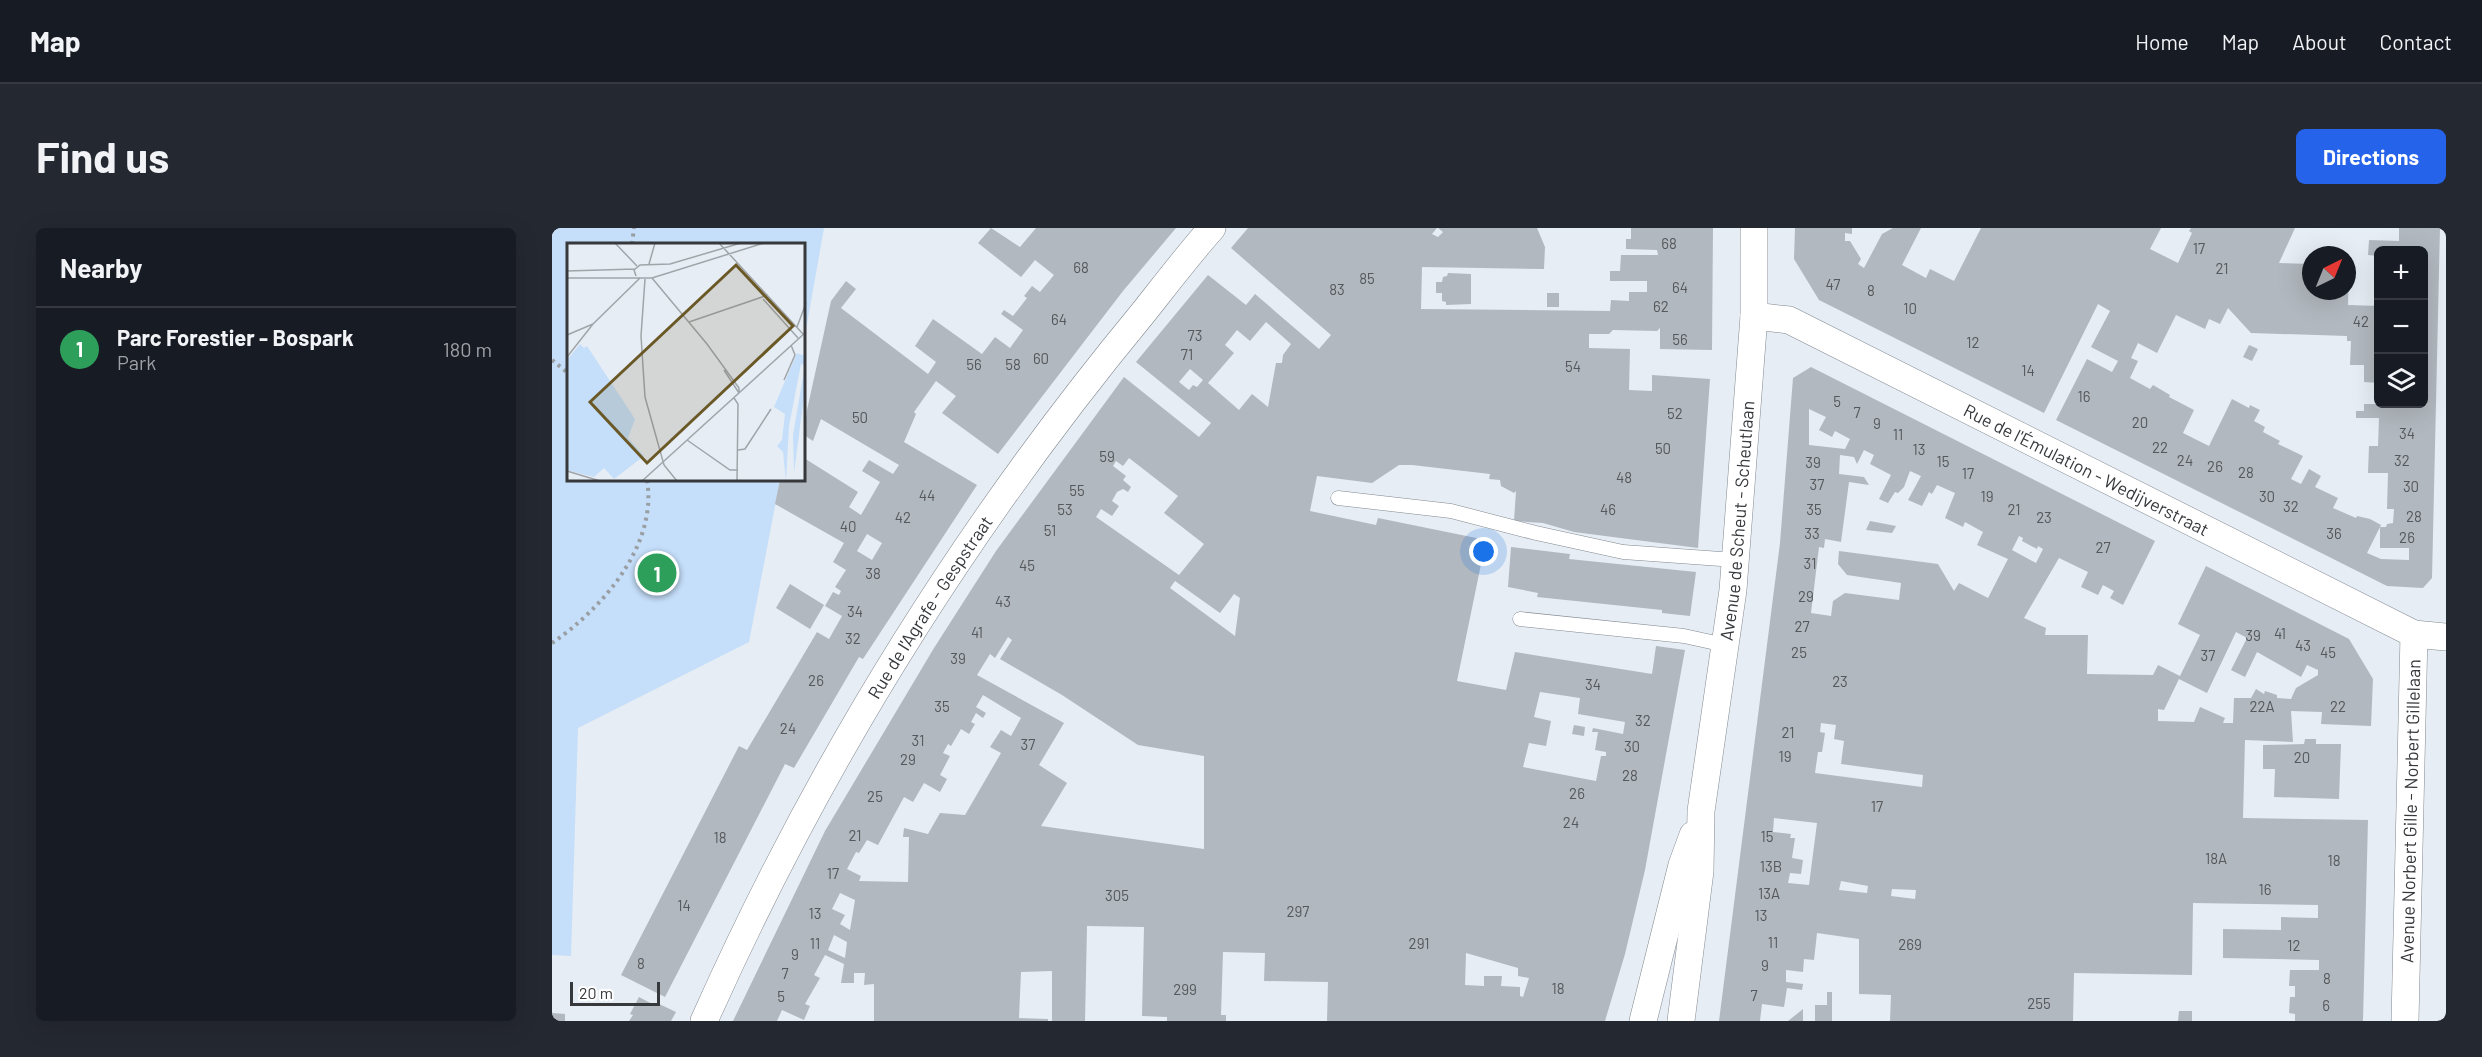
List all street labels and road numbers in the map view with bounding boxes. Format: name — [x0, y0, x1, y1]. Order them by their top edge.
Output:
street label: Rue de l'Émulation - Wedijverstraat — [1960, 399, 2213, 540]
street label: Avenue de Scheut - Scheutlaan — [1715, 400, 1758, 642]
street label: Rue de l'Agrafe - Gespstraat — [863, 511, 997, 703]
street label: Avenue Norbert Gille - Norbert Gillelaan — [2395, 659, 2424, 963]

